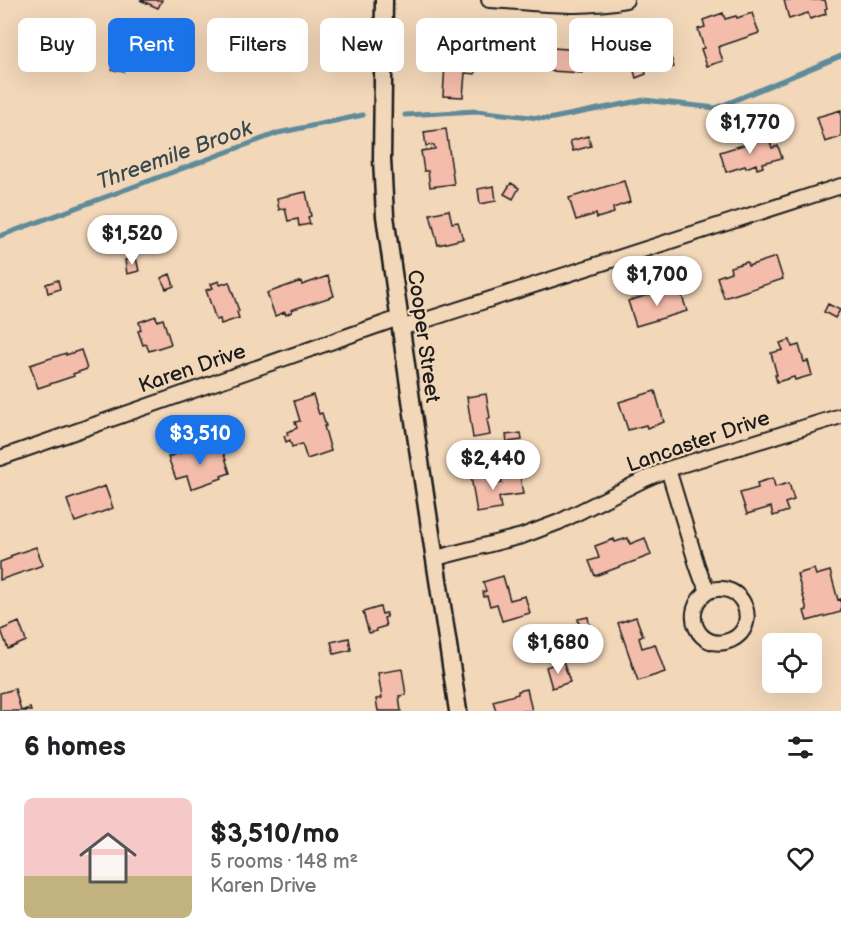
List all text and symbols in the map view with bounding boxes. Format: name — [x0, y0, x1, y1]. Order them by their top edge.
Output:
chip: Buy — [18, 18, 96, 72]
chip: Rent — [108, 18, 195, 72]
chip: Filters — [207, 18, 308, 72]
chip: New — [320, 18, 404, 72]
chip: Apartment — [416, 18, 557, 72]
chip: House — [569, 18, 673, 72]
pin: $1,770 — [701, 104, 799, 155]
text: $1,770 — [720, 111, 780, 135]
water label: Threemile Brook — [93, 114, 257, 196]
pin: $1,520 — [83, 215, 181, 266]
text: $1,520 — [101, 222, 163, 246]
pin: $1,700 — [608, 256, 706, 307]
text: $1,700 — [626, 263, 688, 287]
street label: Cooper Street — [402, 268, 445, 405]
street label: Karen Drive — [135, 338, 249, 398]
street label: Lancaster Drive — [623, 405, 773, 478]
pin: $3,510 — [151, 415, 249, 466]
text: $3,510 — [169, 422, 231, 446]
pin: $2,440 — [444, 440, 542, 491]
text: $2,440 — [460, 447, 526, 471]
pin: $1,680 — [509, 624, 607, 675]
text: $1,680 — [527, 631, 589, 655]
map controls — [762, 633, 822, 693]
button: locate — [762, 633, 822, 693]
icon: filters — [784, 731, 817, 764]
text: 6 homes — [24, 732, 126, 763]
text: $3,510/mo — [210, 819, 339, 850]
icon: home — [72, 822, 144, 894]
icon: heart — [784, 842, 817, 875]
text: 5 rooms · 148 m² — [210, 850, 358, 874]
text: Karen Drive — [210, 874, 316, 898]

